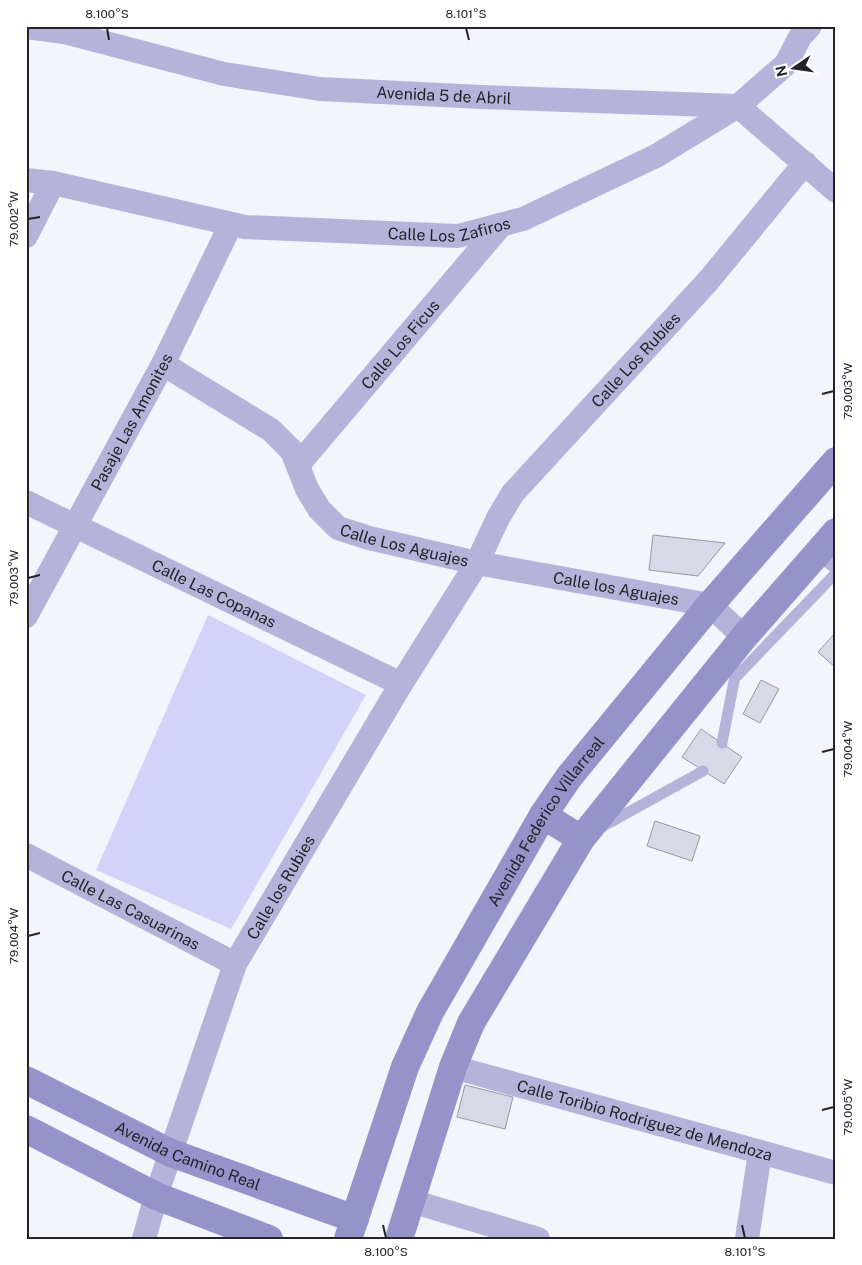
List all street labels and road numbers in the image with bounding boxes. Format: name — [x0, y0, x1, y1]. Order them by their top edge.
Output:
street label: Avenida 5 de Abril — [376, 83, 512, 108]
street label: Calle Los Zafiros — [387, 214, 512, 246]
street label: Calle Los Ficus — [357, 296, 444, 393]
street label: Calle Los Rubíes — [588, 309, 684, 412]
street label: Pasaje Las Amonites — [87, 350, 177, 494]
street label: Calle Los Aguajes — [338, 520, 470, 571]
street label: Calle Las Copanas — [149, 555, 279, 632]
street label: Calle los Aguajes — [552, 568, 680, 609]
street label: Avenida Federico Villarreal — [484, 733, 608, 910]
street label: Calle los Rubies — [243, 832, 319, 943]
street label: Calle Las Casuarinas — [58, 866, 203, 954]
street label: Calle Toribio Rodriguez de Mendoza — [515, 1076, 775, 1165]
street label: Avenida Camino Real — [112, 1117, 263, 1194]

